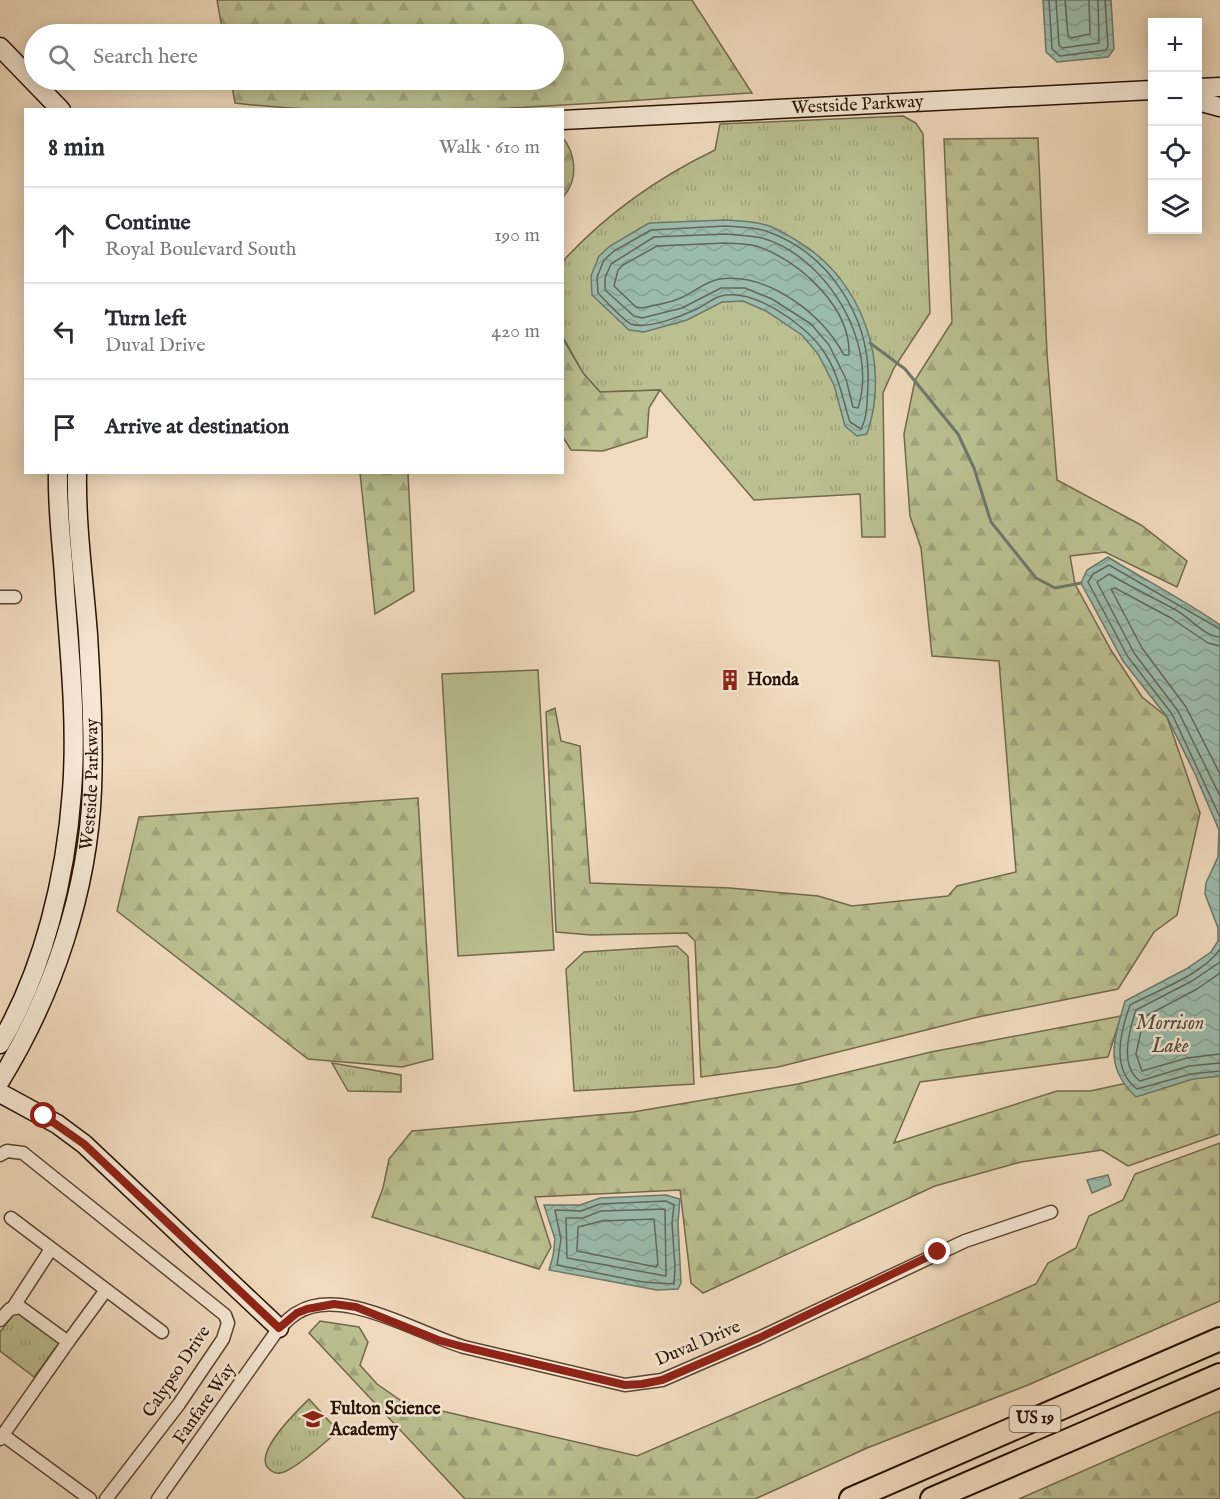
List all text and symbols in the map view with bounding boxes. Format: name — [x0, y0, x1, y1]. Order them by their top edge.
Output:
map controls — [1148, 18, 1202, 234]
button: + — [1148, 18, 1202, 72]
search box — [24, 24, 564, 90]
icon: search — [45, 41, 78, 74]
text: Search here — [93, 43, 198, 71]
button: − — [1148, 72, 1202, 126]
street label: Westside Parkway — [791, 90, 924, 120]
button: locate — [1148, 126, 1202, 180]
text: 8 min — [48, 131, 105, 164]
text: Walk · 610 m — [439, 135, 540, 160]
button: layers — [1148, 180, 1202, 234]
text: Continue — [105, 209, 191, 237]
icon: ahead — [48, 219, 81, 252]
text: 190 m — [494, 223, 540, 248]
text: Royal Boulevard South — [105, 237, 296, 262]
text: Turn left — [105, 305, 187, 333]
icon: left — [48, 315, 81, 348]
text: 420 m — [491, 319, 540, 344]
text: Duval Drive — [105, 333, 205, 358]
icon: arrive — [48, 411, 81, 444]
text: Arrive at destination — [105, 413, 289, 441]
building icon: Honda — [718, 668, 742, 692]
place label: Honda — [747, 669, 800, 692]
street label: Westside Parkway — [75, 718, 104, 852]
water label: Morrison Lake — [1136, 1011, 1204, 1059]
route start — [30, 1102, 56, 1128]
route end — [924, 1238, 950, 1264]
street label: Duval Drive — [652, 1316, 744, 1372]
street label: Calypso Drive — [138, 1322, 216, 1422]
street label: Fanfare Way — [169, 1359, 241, 1449]
place label: Fulton Science Academy — [329, 1398, 441, 1442]
road number: US 19 — [1010, 1406, 1060, 1432]
school or university icon: Fulton Science Academy — [301, 1407, 325, 1431]

